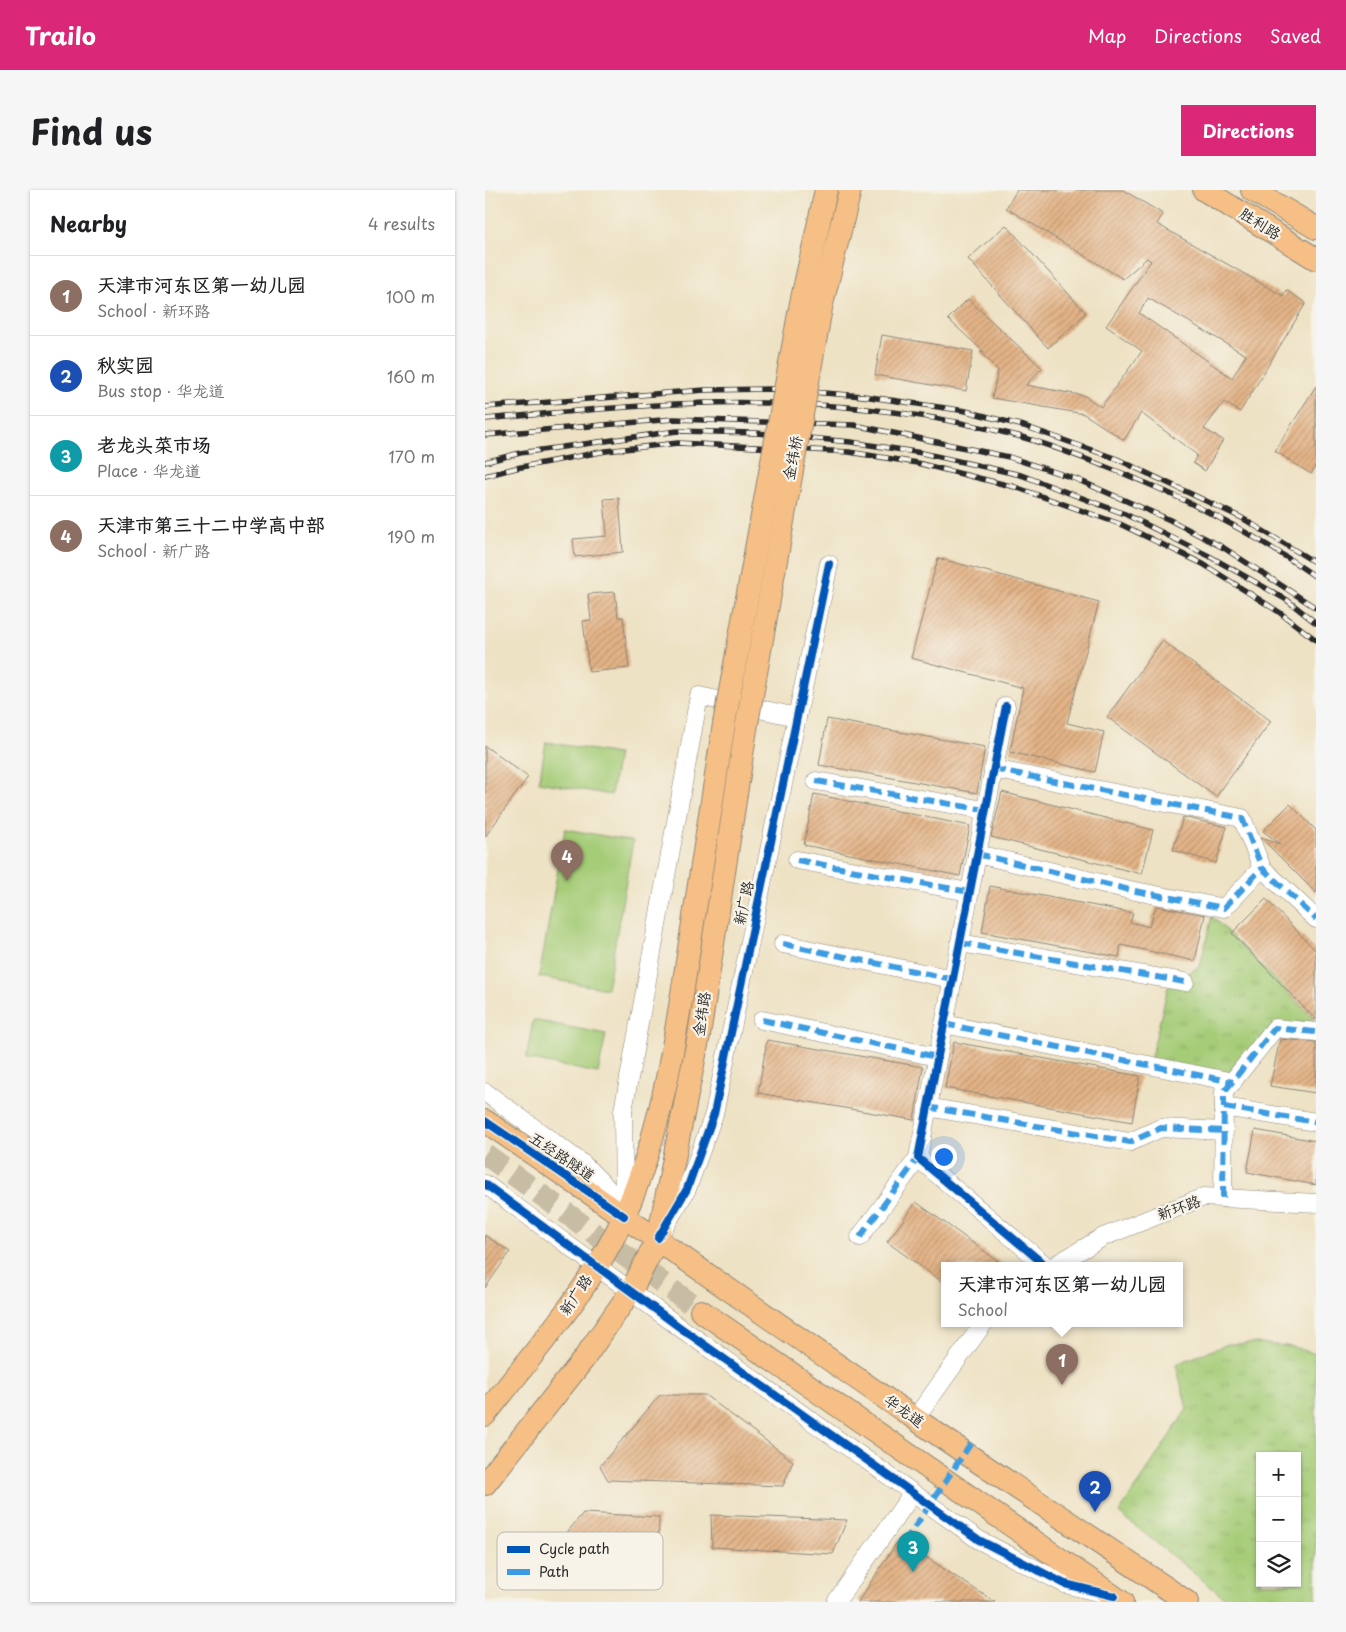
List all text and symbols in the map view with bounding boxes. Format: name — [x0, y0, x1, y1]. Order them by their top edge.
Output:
text: Trailo — [25, 17, 96, 53]
text: Map — [1088, 22, 1126, 49]
text: Directions — [1154, 22, 1242, 49]
text: Saved — [1270, 22, 1321, 49]
text: Find us — [30, 104, 152, 157]
button: Directions — [1181, 105, 1316, 156]
street label: 胜利路 — [1236, 201, 1286, 244]
text: Nearby — [50, 207, 127, 239]
text: 4 results — [368, 211, 435, 235]
text: 天津市河东区第一幼儿园 — [97, 270, 306, 298]
text: 1 — [62, 284, 70, 308]
text: 100 m — [386, 284, 435, 308]
text: School · 新环路 — [97, 298, 210, 322]
text: 秋实园 — [97, 350, 154, 378]
text: 2 — [60, 364, 72, 388]
text: 160 m — [387, 364, 435, 388]
text: Bus stop · 华龙道 — [97, 378, 225, 402]
text: 老龙头菜市场 — [97, 430, 211, 458]
street label: 金纬桥 — [776, 433, 807, 482]
text: 3 — [61, 444, 71, 468]
text: 170 m — [389, 444, 435, 468]
text: Place · 华龙道 — [97, 458, 201, 482]
text: 天津市第三十二中学高中部 — [97, 510, 325, 538]
text: 4 — [61, 524, 71, 548]
text: 190 m — [387, 524, 435, 548]
text: School · 新广路 — [97, 538, 210, 562]
pin: 4 — [551, 840, 583, 881]
street label: 新广路 — [727, 878, 758, 927]
street label: 金纬路 — [686, 990, 715, 1038]
street label: 五经路隧道 — [525, 1125, 600, 1186]
your location — [931, 1144, 957, 1170]
street label: 新环路 — [1153, 1188, 1204, 1225]
popup — [941, 1262, 1183, 1327]
street label: 新广路 — [553, 1269, 597, 1319]
text: 天津市河东区第一幼儿园 — [957, 1269, 1167, 1297]
text: School — [957, 1297, 1008, 1321]
pin: 1 — [1046, 1344, 1078, 1385]
street label: 华龙道 — [880, 1387, 930, 1432]
map controls — [1256, 1452, 1301, 1587]
button: + — [1256, 1452, 1301, 1497]
pin: 2 — [1079, 1471, 1111, 1512]
button: − — [1256, 1497, 1301, 1542]
pin: 3 — [897, 1531, 929, 1572]
legend — [497, 1532, 663, 1590]
text: Cycle path — [539, 1538, 610, 1559]
button: layers — [1256, 1542, 1301, 1587]
text: Path — [539, 1561, 569, 1582]

